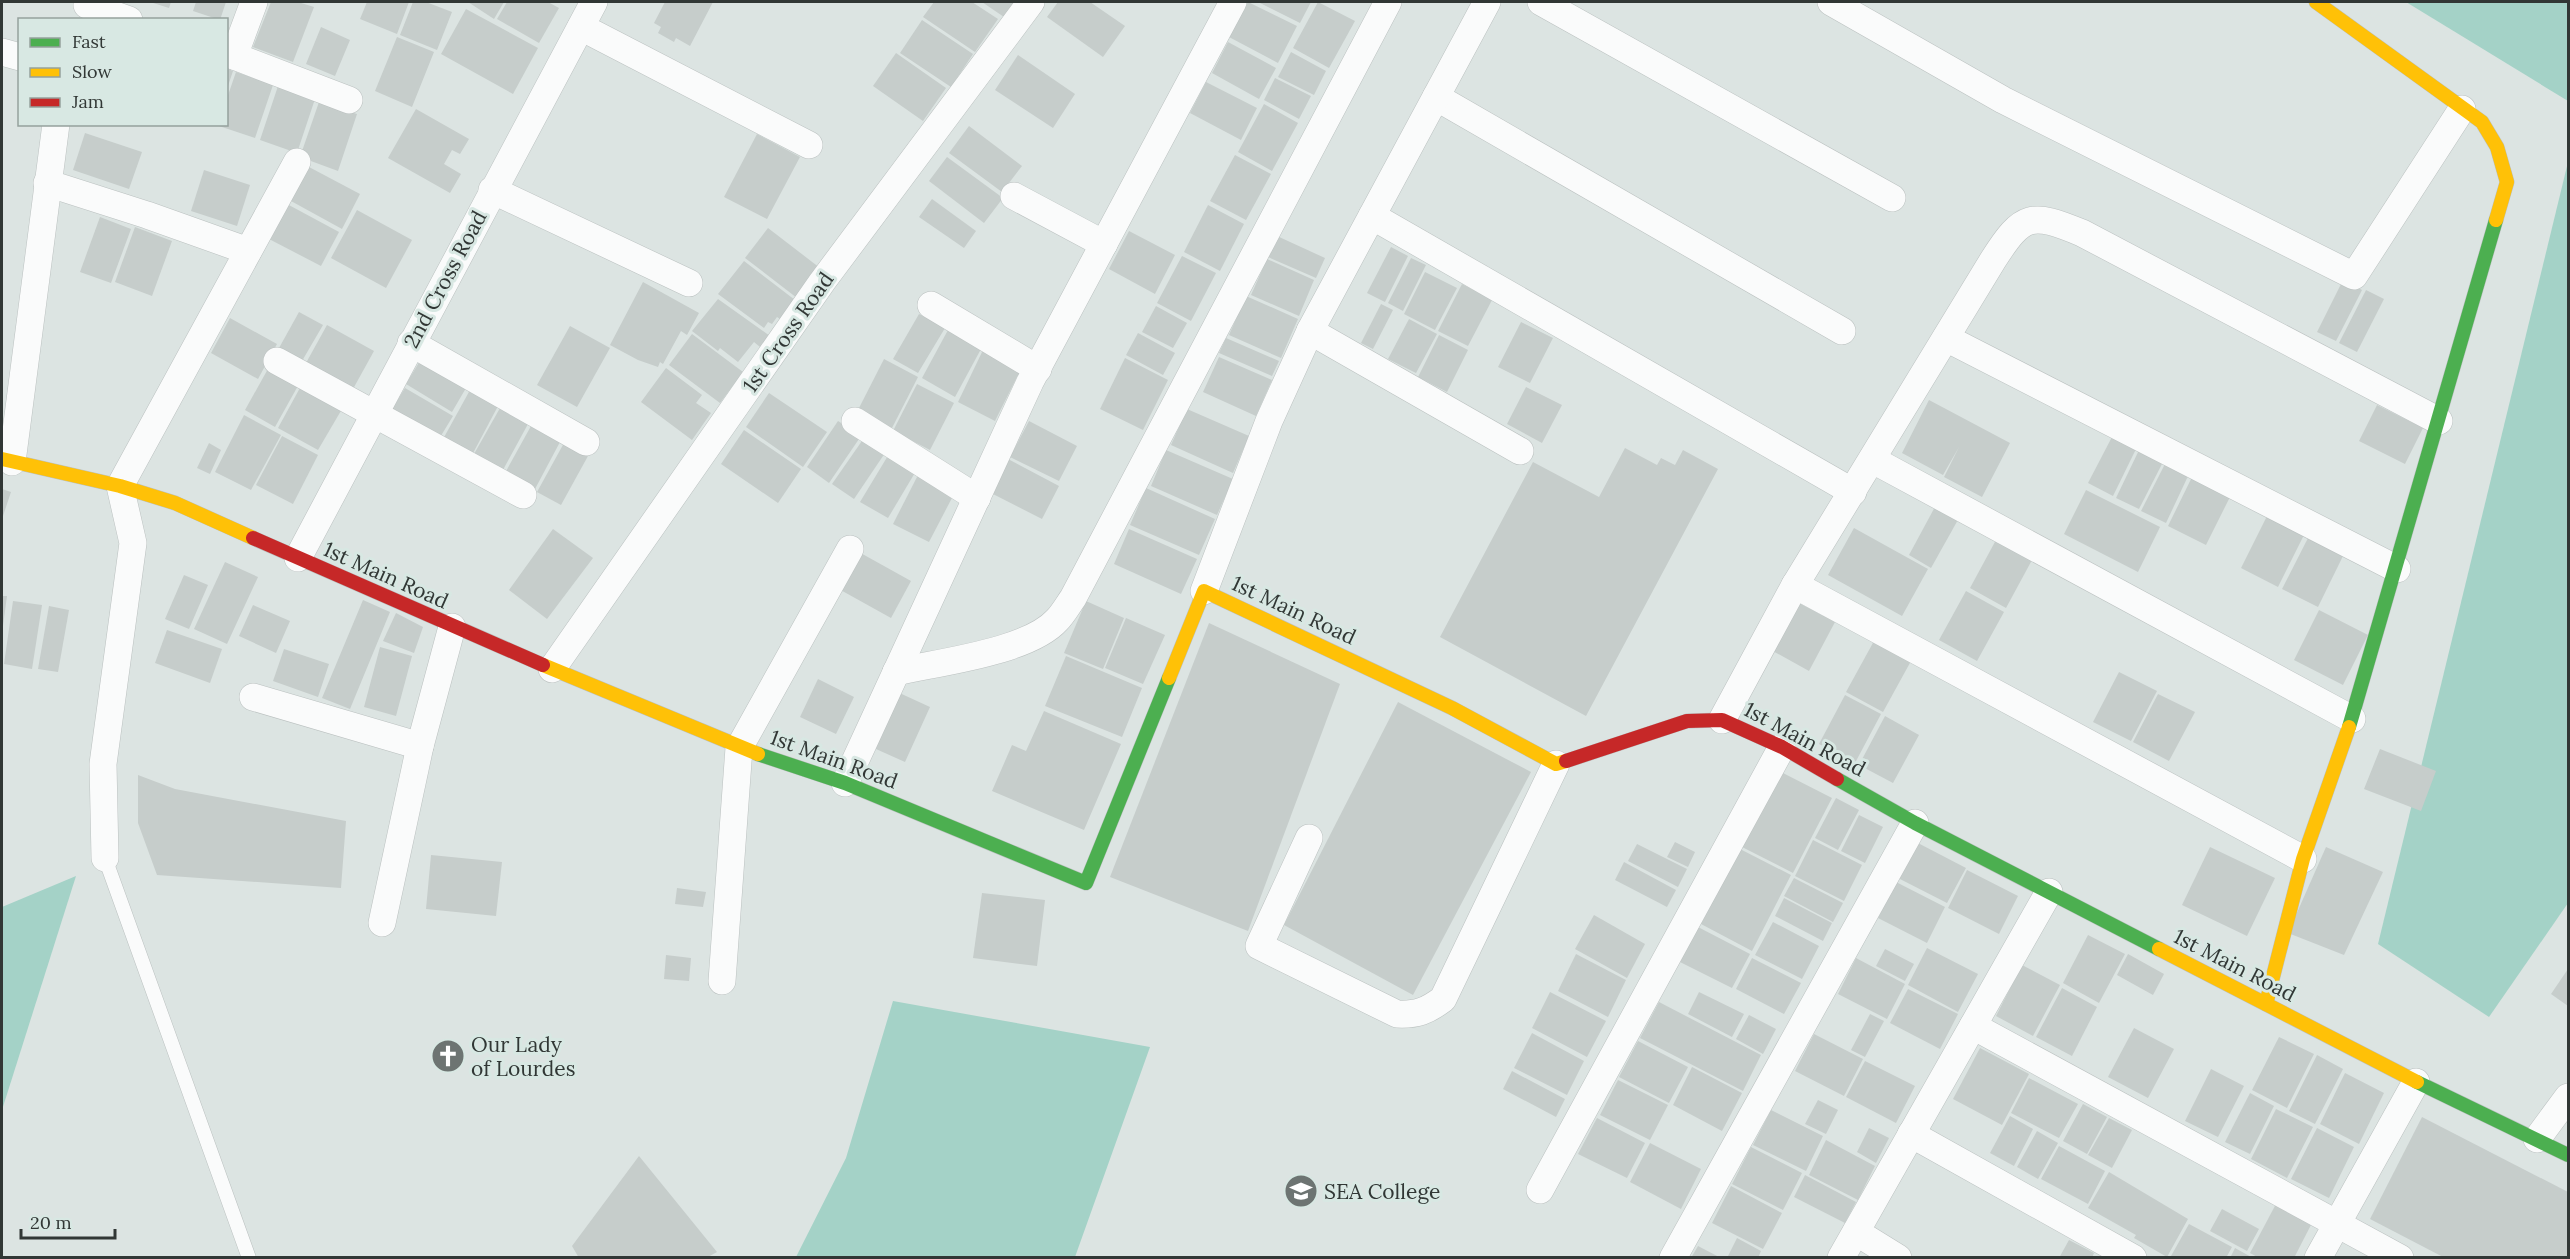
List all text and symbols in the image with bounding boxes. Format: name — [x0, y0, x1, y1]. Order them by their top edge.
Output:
legend — [18, 18, 228, 126]
text: Fast — [72, 30, 106, 53]
text: Slow — [72, 60, 112, 83]
text: Jam — [71, 90, 104, 113]
street label: 2nd Cross Road — [397, 206, 493, 352]
street label: 1st Cross Road — [737, 267, 839, 397]
street label: 1st Main Road — [319, 535, 453, 615]
street label: 1st Main Road — [1228, 569, 1360, 651]
street label: 1st Main Road — [1739, 696, 1871, 782]
street label: 1st Main Road — [766, 723, 902, 795]
street label: 1st Main Road — [2169, 923, 2301, 1007]
place label: Our Lady of Lourdes — [471, 1031, 575, 1082]
church icon: Our Lady of Lourdes — [430, 1038, 466, 1074]
school or university icon: SEA College — [1283, 1173, 1319, 1209]
place label: SEA College — [1324, 1178, 1440, 1205]
scale bar — [21, 1202, 116, 1240]
text: 20 m — [30, 1211, 72, 1234]

